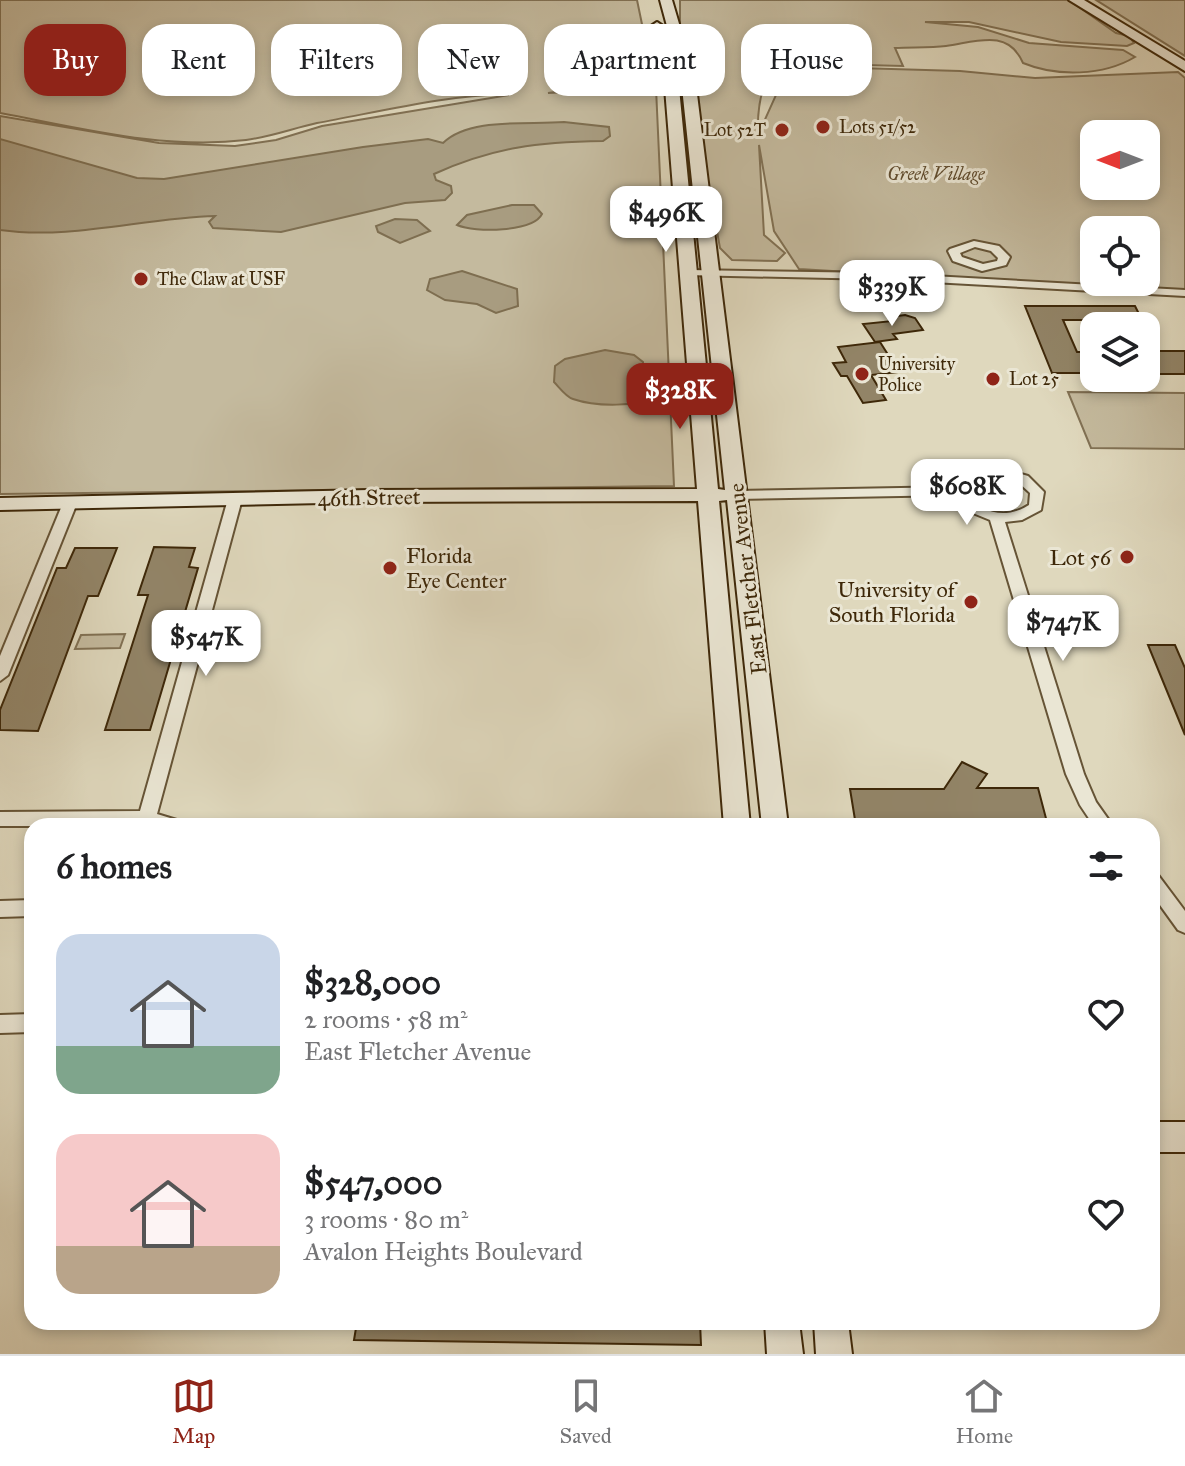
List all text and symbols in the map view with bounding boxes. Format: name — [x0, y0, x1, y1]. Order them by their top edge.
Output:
chip: Buy — [24, 24, 126, 96]
chip: Rent — [142, 24, 255, 96]
chip: Filters — [271, 24, 402, 96]
chip: New — [418, 24, 528, 96]
chip: Apartment — [544, 24, 725, 96]
chip: House — [741, 24, 872, 96]
place label: Lots 51/52 — [839, 116, 916, 138]
marker: Lots 51/52 — [814, 118, 832, 136]
place label: Lot 52T — [704, 119, 766, 141]
north arrow — [1080, 120, 1160, 200]
map controls — [1080, 120, 1160, 392]
marker: Lot 52T — [773, 121, 791, 139]
park label: Greek Village — [887, 163, 986, 185]
pin: $496K — [610, 186, 722, 254]
text: $496K — [628, 196, 704, 228]
button: locate — [1080, 216, 1160, 296]
pin: $339K — [836, 260, 948, 328]
place label: The Claw at USF — [157, 268, 285, 290]
marker: The Claw at USF — [132, 270, 150, 288]
text: $339K — [858, 270, 926, 302]
button: layers — [1080, 312, 1160, 392]
place label: University Police — [878, 353, 956, 396]
pin: $328K — [624, 363, 736, 431]
marker: University Police — [853, 365, 871, 383]
place label: Lot 25 — [1009, 368, 1060, 390]
marker: Lot 25 — [984, 370, 1002, 388]
text: $328K — [644, 373, 716, 405]
pin: $608K — [911, 459, 1023, 527]
text: $608K — [929, 469, 1005, 501]
street label: East Fletcher Avenue — [722, 482, 773, 676]
street label: 46th Street — [317, 483, 421, 512]
place label: Florida Eye Center — [406, 542, 507, 594]
place label: Lot 56 — [1049, 544, 1112, 571]
marker: Lot 56 — [1118, 548, 1136, 566]
marker: Florida Eye Center — [381, 559, 399, 577]
place label: University of South Florida — [829, 576, 959, 628]
marker: University of South Florida — [962, 593, 980, 611]
pin: $747K — [1007, 595, 1119, 663]
text: $747K — [1026, 605, 1100, 637]
pin: $547K — [150, 610, 262, 678]
text: $547K — [170, 620, 242, 652]
icon: filters — [1084, 844, 1128, 888]
text: 6 homes — [56, 846, 172, 887]
text: $328,000 — [304, 962, 441, 1003]
icon: home — [120, 966, 216, 1062]
icon: heart — [1084, 992, 1128, 1036]
text: 2 rooms · 58 m² — [304, 1003, 468, 1035]
text: East Fletcher Avenue — [304, 1035, 531, 1067]
text: $547,000 — [304, 1162, 443, 1203]
icon: home — [120, 1166, 216, 1262]
icon: heart — [1084, 1192, 1128, 1236]
text: 3 rooms · 80 m² — [304, 1203, 468, 1235]
text: Avalon Heights Boulevard — [304, 1235, 583, 1267]
tab: Map — [172, 1374, 216, 1449]
tab: Saved — [560, 1374, 612, 1449]
tab: Home — [956, 1374, 1013, 1449]

